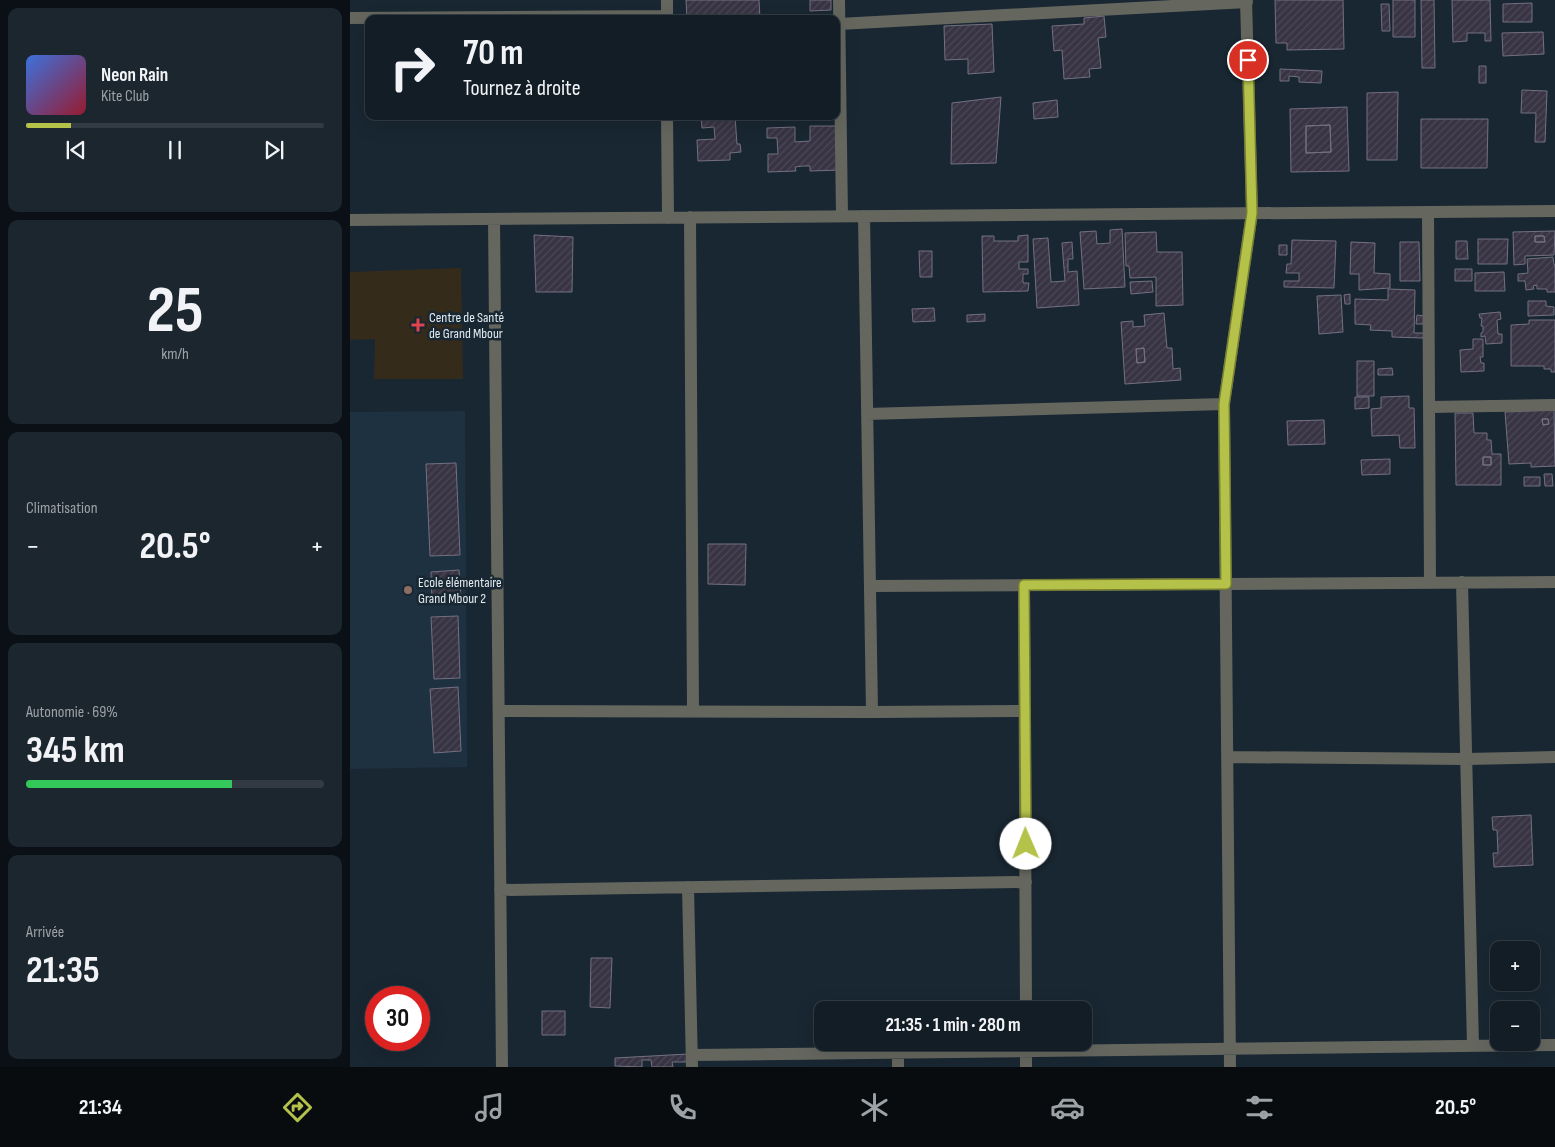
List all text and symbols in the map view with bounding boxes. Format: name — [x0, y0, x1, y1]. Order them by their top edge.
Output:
text: 70 m — [463, 32, 523, 75]
icon: right — [380, 35, 445, 100]
pin — [1227, 39, 1269, 81]
icon: arrive — [1234, 46, 1262, 74]
text: Neon Rain — [101, 64, 168, 87]
text: Tournez à droite — [463, 75, 580, 102]
text: Kite Club — [101, 87, 149, 106]
icon: previous — [62, 136, 90, 164]
icon: pause — [161, 136, 189, 164]
icon: next — [260, 136, 288, 164]
text: 25 — [146, 273, 204, 351]
place label: Centre de Santé de Grand Mbour — [429, 309, 504, 342]
marker: Centre de Santé de Grand Mbour — [411, 318, 425, 332]
text: km/h — [161, 345, 189, 364]
text: Climatisation — [26, 499, 98, 518]
text: 20.5° — [139, 524, 211, 569]
text: − — [26, 530, 40, 563]
text: + — [310, 530, 324, 563]
place label: Ecole élémentaire Grand Mbour 2 — [418, 574, 502, 607]
marker: Ecole élémentaire Grand Mbour 2 — [402, 584, 414, 596]
text: Autonomie · 69% — [26, 703, 118, 722]
text: 345 km — [26, 728, 125, 773]
position arrow — [999, 817, 1051, 869]
text: Arrivée — [26, 923, 64, 942]
map controls — [1490, 941, 1540, 1051]
button: + — [1490, 941, 1540, 991]
text: 21:35 — [26, 948, 100, 993]
speed limit sign: 30 — [365, 986, 430, 1051]
button: − — [1490, 1001, 1540, 1051]
text: 21:35 · 1 min · 280 m — [885, 1014, 1021, 1037]
icon: directions — [280, 1090, 315, 1125]
icon: music — [472, 1090, 507, 1125]
icon: phone — [665, 1090, 700, 1125]
icon: climate — [857, 1090, 892, 1125]
icon: car — [1050, 1090, 1085, 1125]
icon: filters — [1242, 1090, 1277, 1125]
text: 21:34 — [79, 1094, 122, 1121]
text: 20.5° — [1435, 1094, 1476, 1121]

